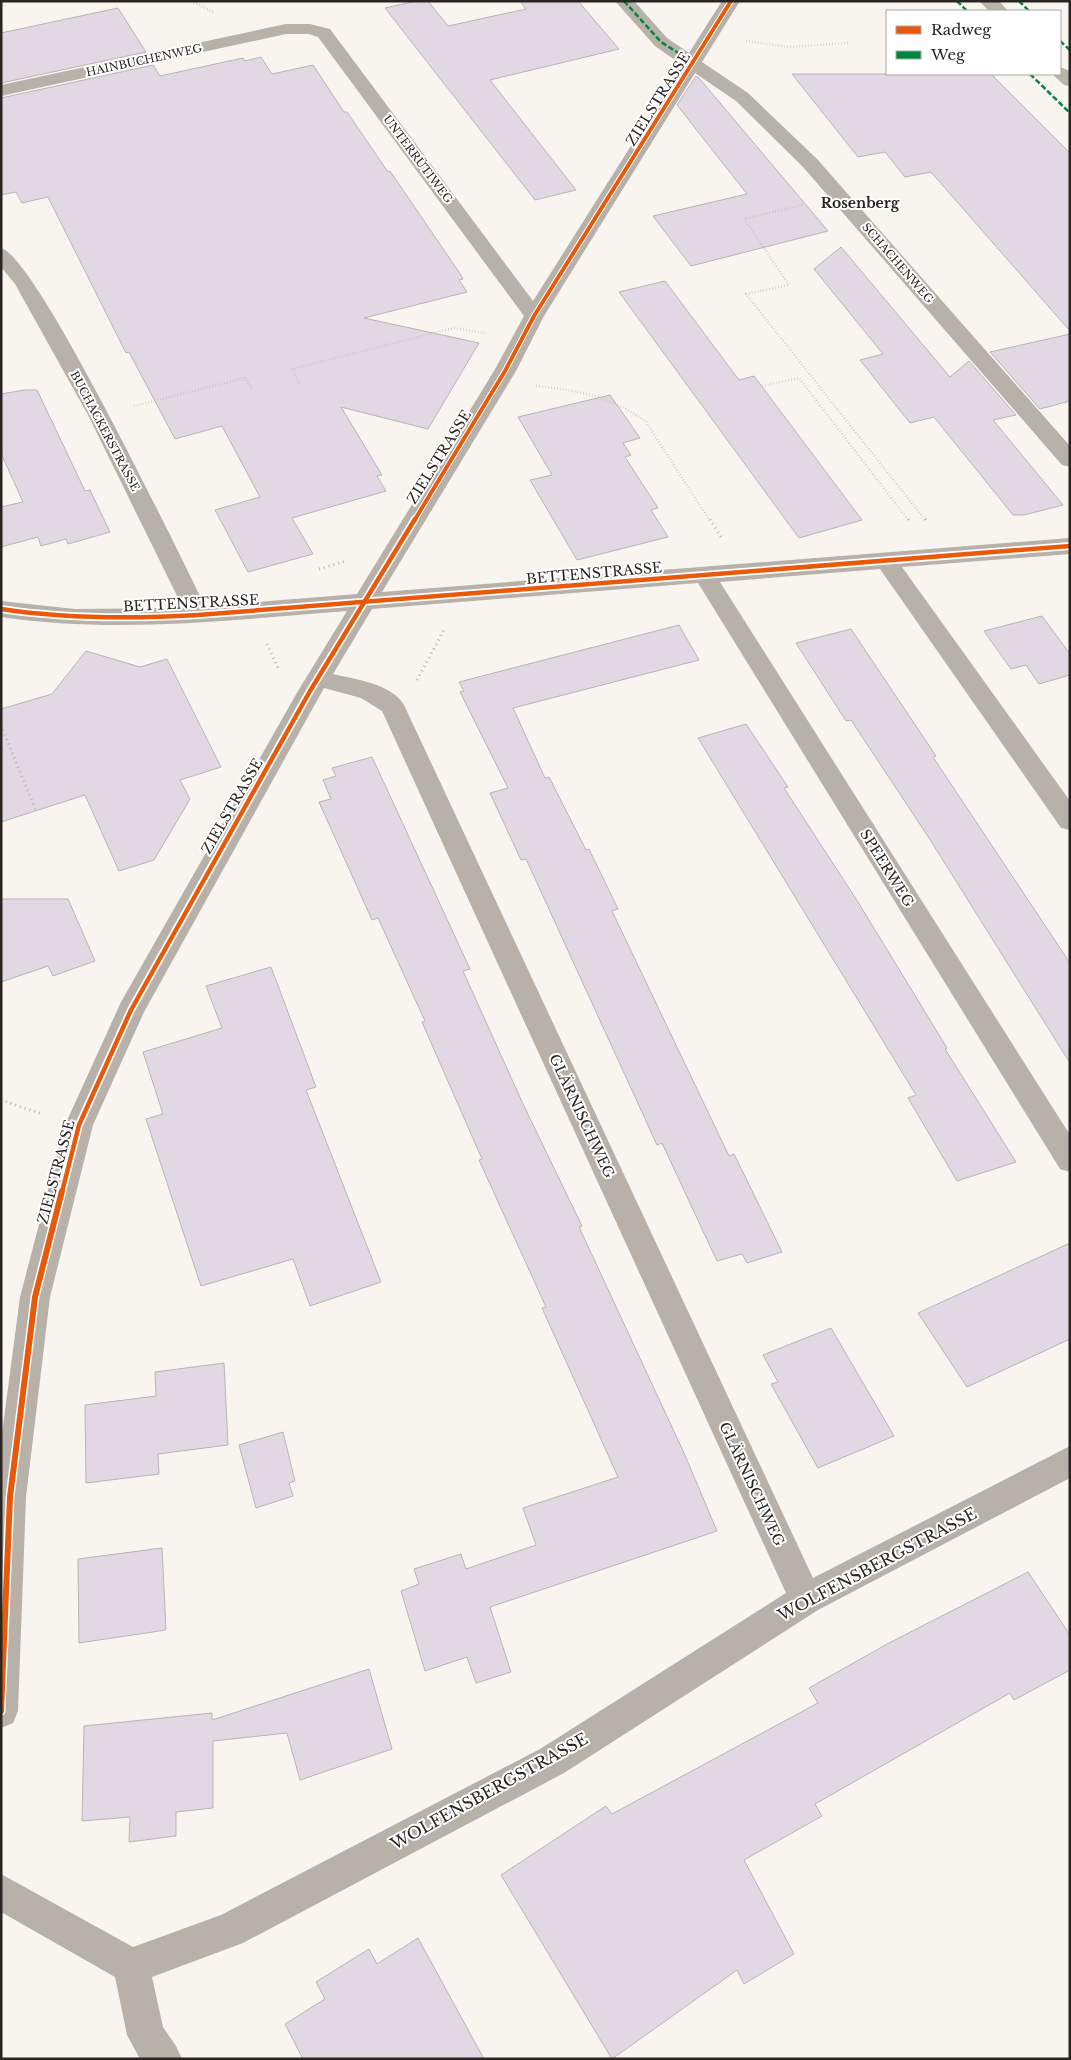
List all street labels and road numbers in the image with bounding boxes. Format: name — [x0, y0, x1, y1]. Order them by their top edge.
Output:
street label: HAINBUCHENWEG — [85, 41, 204, 79]
street label: ZIELSTRASSE — [622, 49, 694, 149]
street label: UNTERRÜTIWEG — [380, 112, 456, 206]
street label: SCHACHENWEG — [859, 220, 937, 306]
street label: BUCHACKERSTRASSE — [67, 368, 143, 494]
street label: ZIELSTRASSE — [403, 407, 475, 507]
street label: BETTENSTRASSE — [525, 558, 663, 588]
street label: BETTENSTRASSE — [122, 590, 260, 616]
street label: ZIELSTRASSE — [197, 755, 267, 857]
street label: SPEERWEG — [856, 826, 918, 910]
street label: GLÄRNISCHWEG — [545, 1051, 619, 1181]
street label: ZIELSTRASSE — [33, 1118, 79, 1226]
street label: GLÄRNISCHWEG — [715, 1419, 789, 1549]
street label: WOLFENSBERGSTRASSE — [773, 1503, 980, 1625]
street label: WOLFENSBERGSTRASSE — [386, 1728, 591, 1854]

